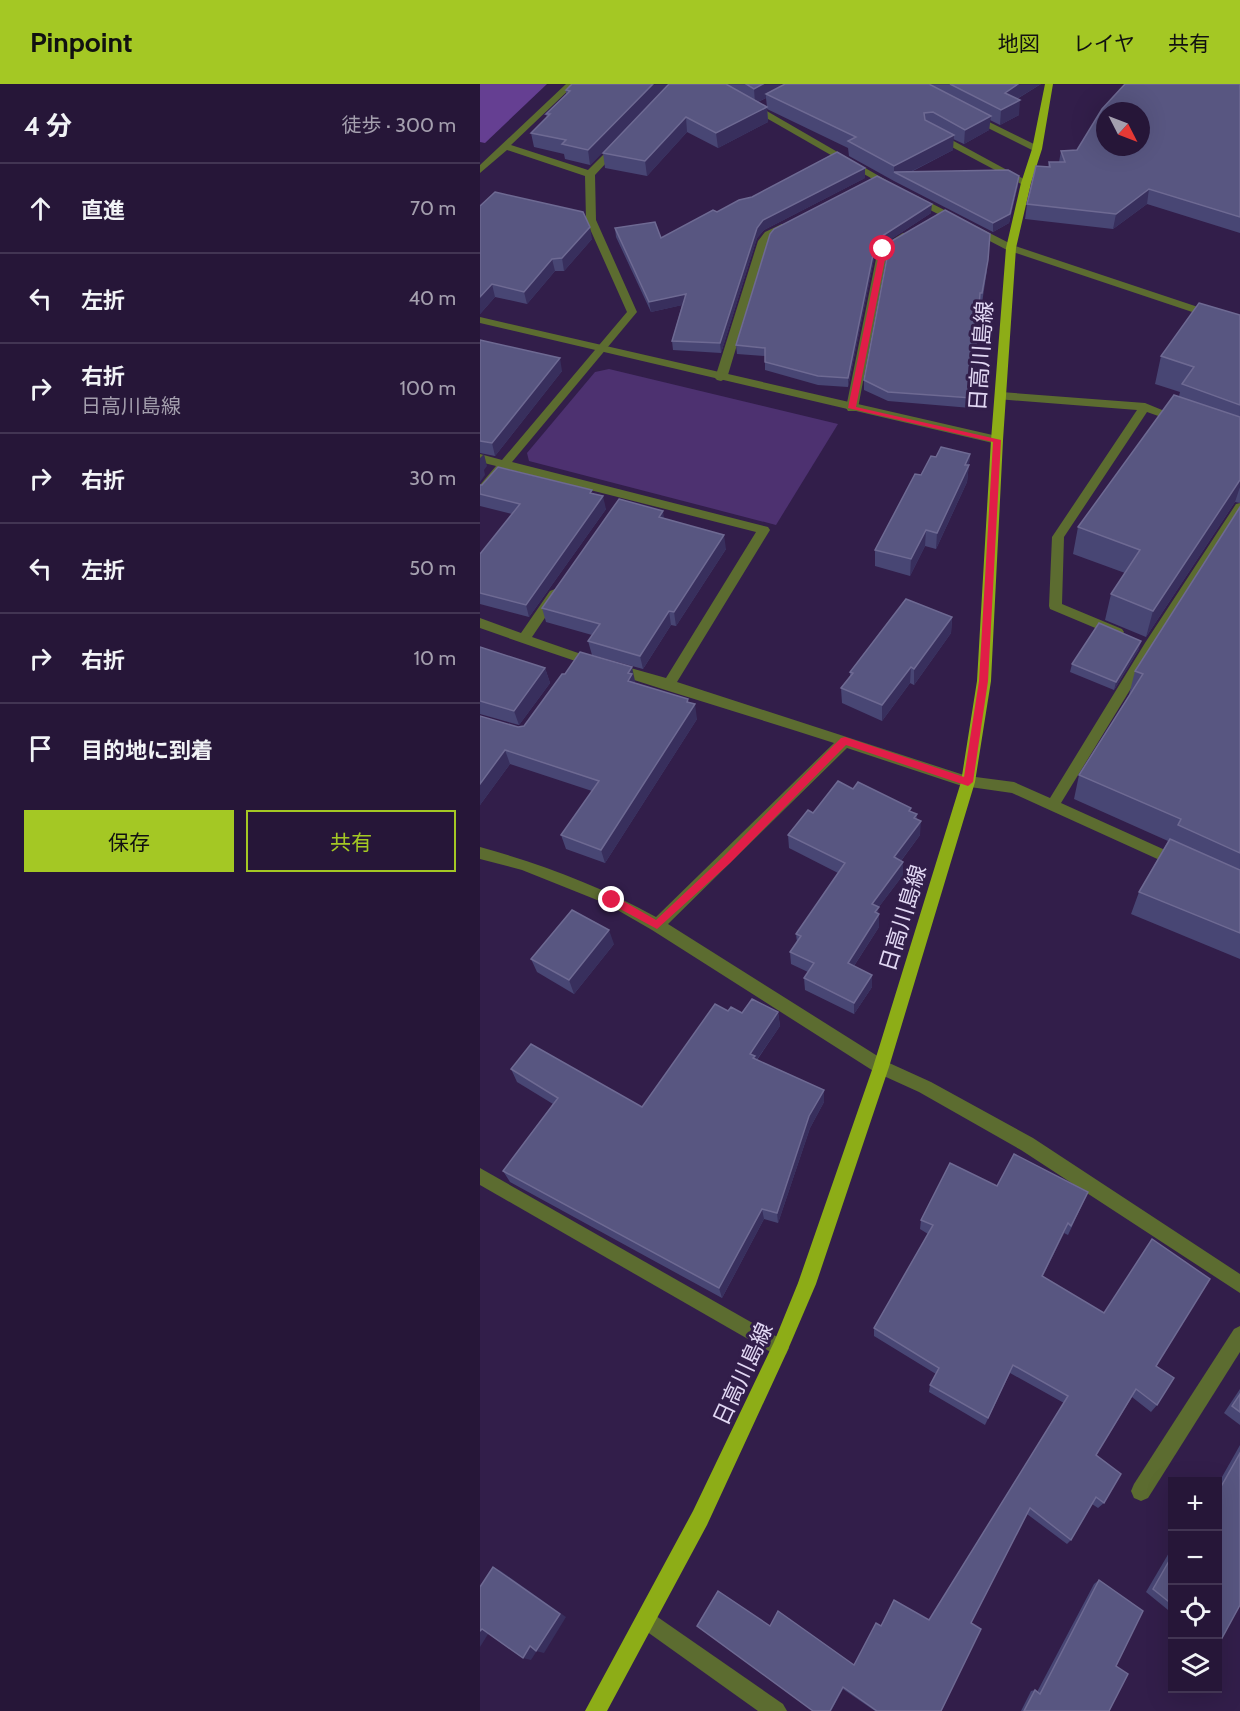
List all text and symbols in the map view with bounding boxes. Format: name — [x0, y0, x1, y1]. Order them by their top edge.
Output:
text: Pinpoint — [30, 25, 132, 59]
text: 地図 — [998, 31, 1040, 56]
text: レイヤ — [1073, 31, 1135, 56]
text: 共有 — [1168, 31, 1210, 56]
north arrow — [1096, 102, 1150, 156]
text: 4 分 — [24, 110, 72, 142]
text: 徒歩 · 300 m — [341, 113, 456, 137]
icon: ahead — [24, 192, 57, 225]
text: 70 m — [410, 196, 456, 220]
text: 直進 — [81, 197, 125, 224]
route start — [869, 235, 895, 261]
icon: left — [24, 282, 57, 315]
text: 40 m — [408, 286, 456, 310]
text: 左折 — [81, 287, 125, 314]
street label: 日高川島線 — [964, 300, 998, 412]
text: 右折 — [81, 363, 125, 390]
icon: right — [24, 372, 57, 405]
text: 100 m — [400, 376, 456, 400]
text: 日高川島線 — [81, 394, 181, 418]
icon: right — [24, 462, 57, 495]
text: 30 m — [409, 466, 456, 490]
text: 右折 — [81, 467, 125, 494]
icon: left — [24, 552, 57, 585]
text: 50 m — [409, 556, 456, 580]
text: 左折 — [81, 557, 125, 584]
icon: right — [24, 642, 57, 675]
text: 10 m — [413, 646, 456, 670]
text: 右折 — [81, 647, 125, 674]
icon: arrive — [24, 732, 57, 765]
text: 目的地に到着 — [81, 737, 213, 764]
button: 保存 — [24, 810, 234, 872]
button: 共有 — [246, 810, 456, 872]
street label: 日高川島線 — [874, 861, 932, 975]
route end — [598, 886, 624, 912]
street label: 日高川島線 — [708, 1318, 778, 1430]
map controls — [1168, 1477, 1222, 1693]
button: + — [1168, 1477, 1222, 1531]
button: − — [1168, 1531, 1222, 1585]
button: locate — [1168, 1585, 1222, 1639]
button: layers — [1168, 1639, 1222, 1693]

